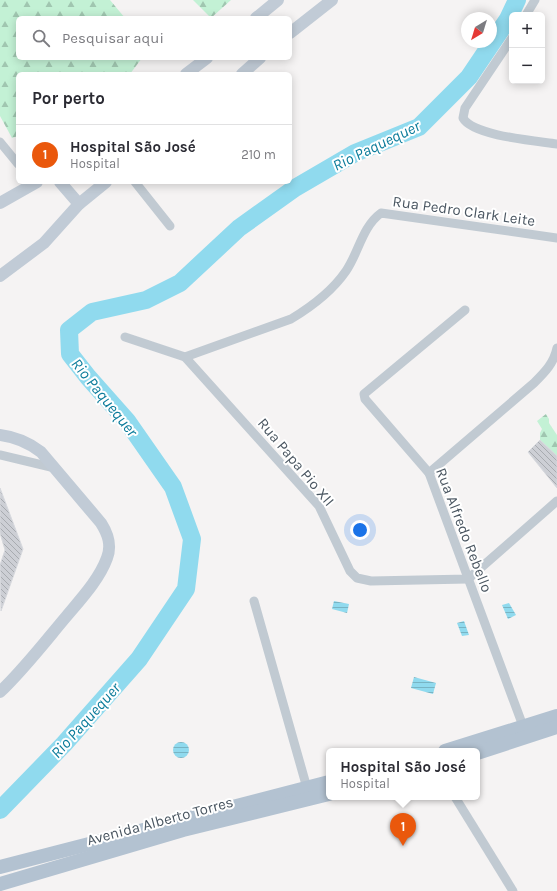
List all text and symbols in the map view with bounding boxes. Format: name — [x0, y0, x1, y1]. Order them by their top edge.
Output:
north arrow — [461, 12, 497, 48]
map controls — [509, 12, 545, 84]
button: + — [509, 12, 545, 48]
search box — [16, 16, 292, 60]
icon: search — [30, 27, 52, 49]
text: Pesquisar aqui — [62, 29, 164, 47]
button: − — [509, 48, 545, 84]
text: Por perto — [32, 88, 105, 108]
water label: Rio Paquequer — [329, 116, 424, 175]
text: Hospital São José — [70, 138, 196, 156]
text: 1 — [43, 147, 47, 162]
text: 210 m — [241, 147, 276, 162]
text: Hospital — [70, 156, 120, 171]
street label: Rua Pedro Clark Leite — [392, 192, 536, 230]
water label: Rio Paquequer — [67, 354, 142, 441]
street label: Rua Papa Pio XII — [254, 414, 338, 510]
street label: Rua Alfredo Rebello — [432, 465, 496, 595]
your location — [350, 520, 370, 540]
water label: Rio Paquequer — [47, 678, 125, 762]
popup — [326, 748, 480, 800]
text: Hospital São José — [340, 758, 466, 776]
text: Hospital — [340, 776, 390, 791]
street label: Avenida Alberto Torres — [85, 793, 235, 849]
pin: 1 — [390, 813, 416, 846]

